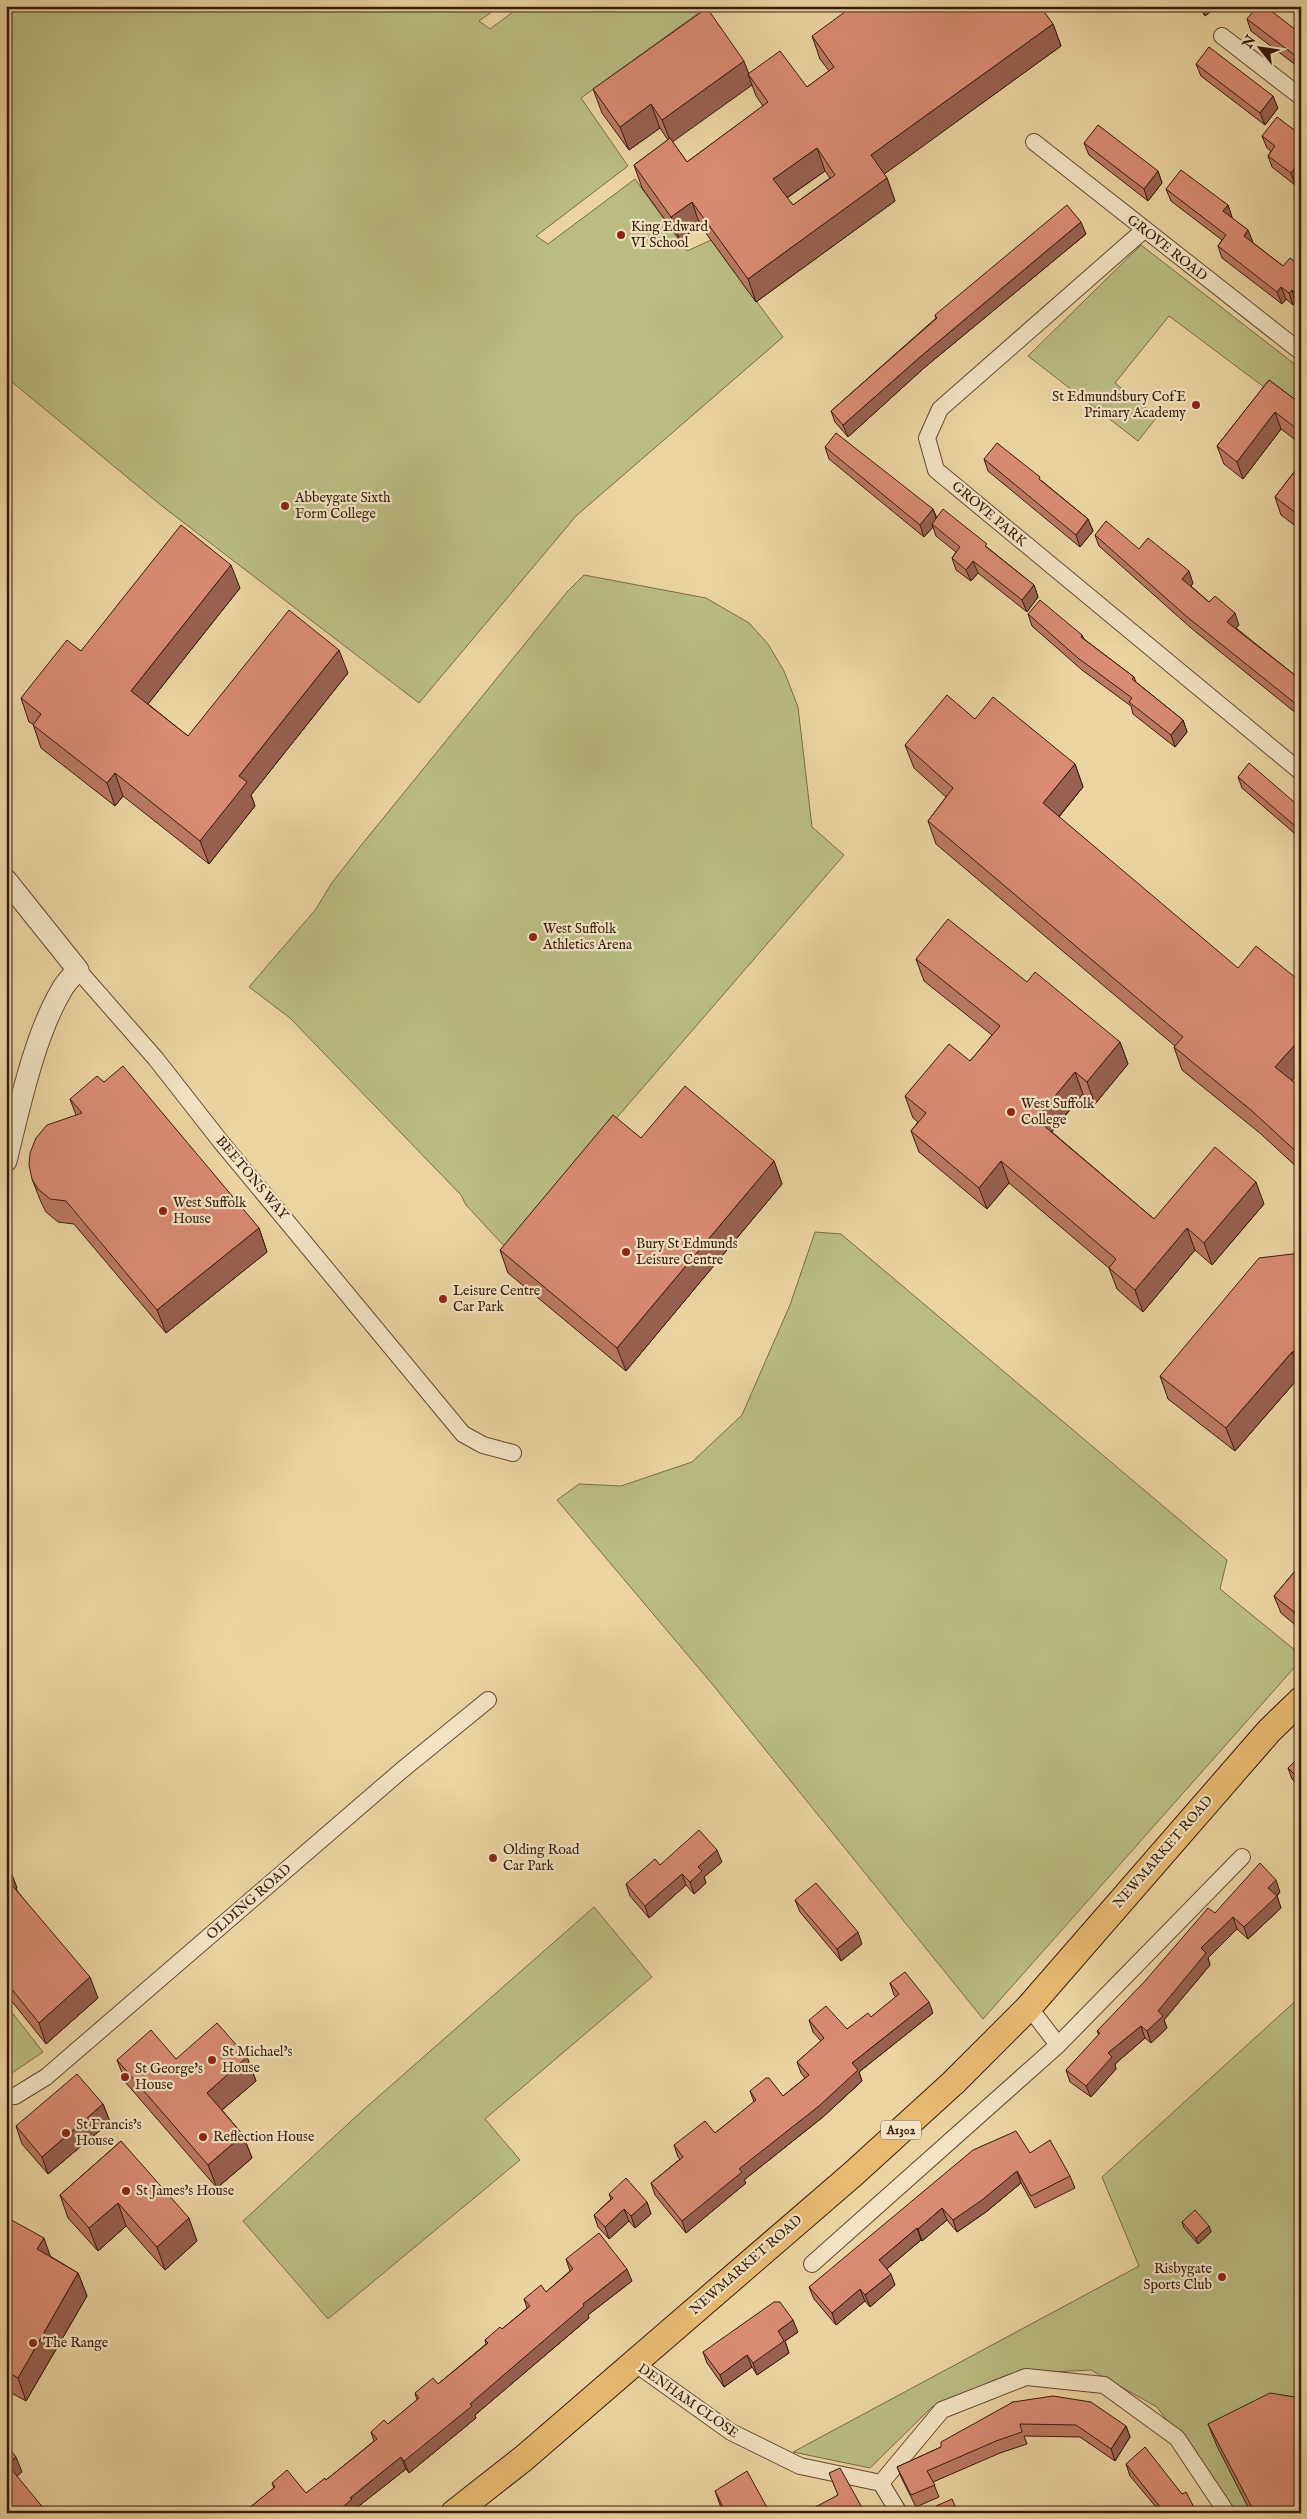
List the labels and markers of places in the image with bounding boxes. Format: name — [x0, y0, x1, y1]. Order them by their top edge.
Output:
place label: King Edward VI School — [630, 218, 708, 252]
marker: King Edward VI School — [615, 229, 627, 241]
place label: St Edmundsbury CofE Primary Academy — [1052, 388, 1186, 422]
marker: St Edmundsbury CofE Primary Academy — [1190, 399, 1202, 411]
place label: Abbeygate Sixth Form College — [294, 489, 391, 523]
marker: Abbeygate Sixth Form College — [279, 500, 291, 512]
place label: West Suffolk Athletics Arena — [542, 920, 633, 954]
marker: West Suffolk Athletics Arena — [527, 931, 539, 943]
place label: West Suffolk College — [1021, 1095, 1095, 1129]
marker: West Suffolk College — [1005, 1106, 1017, 1118]
place label: West Suffolk House — [173, 1194, 247, 1228]
marker: West Suffolk House — [157, 1205, 169, 1217]
place label: Bury St Edmunds Leisure Centre — [636, 1235, 738, 1269]
marker: Bury St Edmunds Leisure Centre — [620, 1246, 632, 1258]
place label: Leisure Centre Car Park — [453, 1282, 541, 1316]
marker: Leisure Centre Car Park — [437, 1293, 449, 1305]
place label: Olding Road Car Park — [503, 1841, 580, 1875]
marker: Olding Road Car Park — [487, 1852, 499, 1864]
place label: St Michael's House — [222, 2043, 292, 2077]
marker: St Michael's House — [206, 2054, 218, 2066]
place label: St George's House — [135, 2060, 203, 2094]
marker: St George's House — [119, 2071, 131, 2083]
place label: St Francis's House — [76, 2116, 142, 2150]
marker: St Francis's House — [60, 2127, 72, 2139]
place label: Reflection House — [213, 2128, 315, 2146]
marker: Reflection House — [197, 2131, 209, 2143]
place label: St James's House — [136, 2182, 235, 2200]
marker: St James's House — [120, 2185, 132, 2197]
place label: Risbygate Sports Club — [1143, 2260, 1213, 2294]
marker: Risbygate Sports Club — [1216, 2271, 1228, 2283]
place label: The Range — [43, 2334, 109, 2352]
marker: The Range — [27, 2337, 39, 2349]

